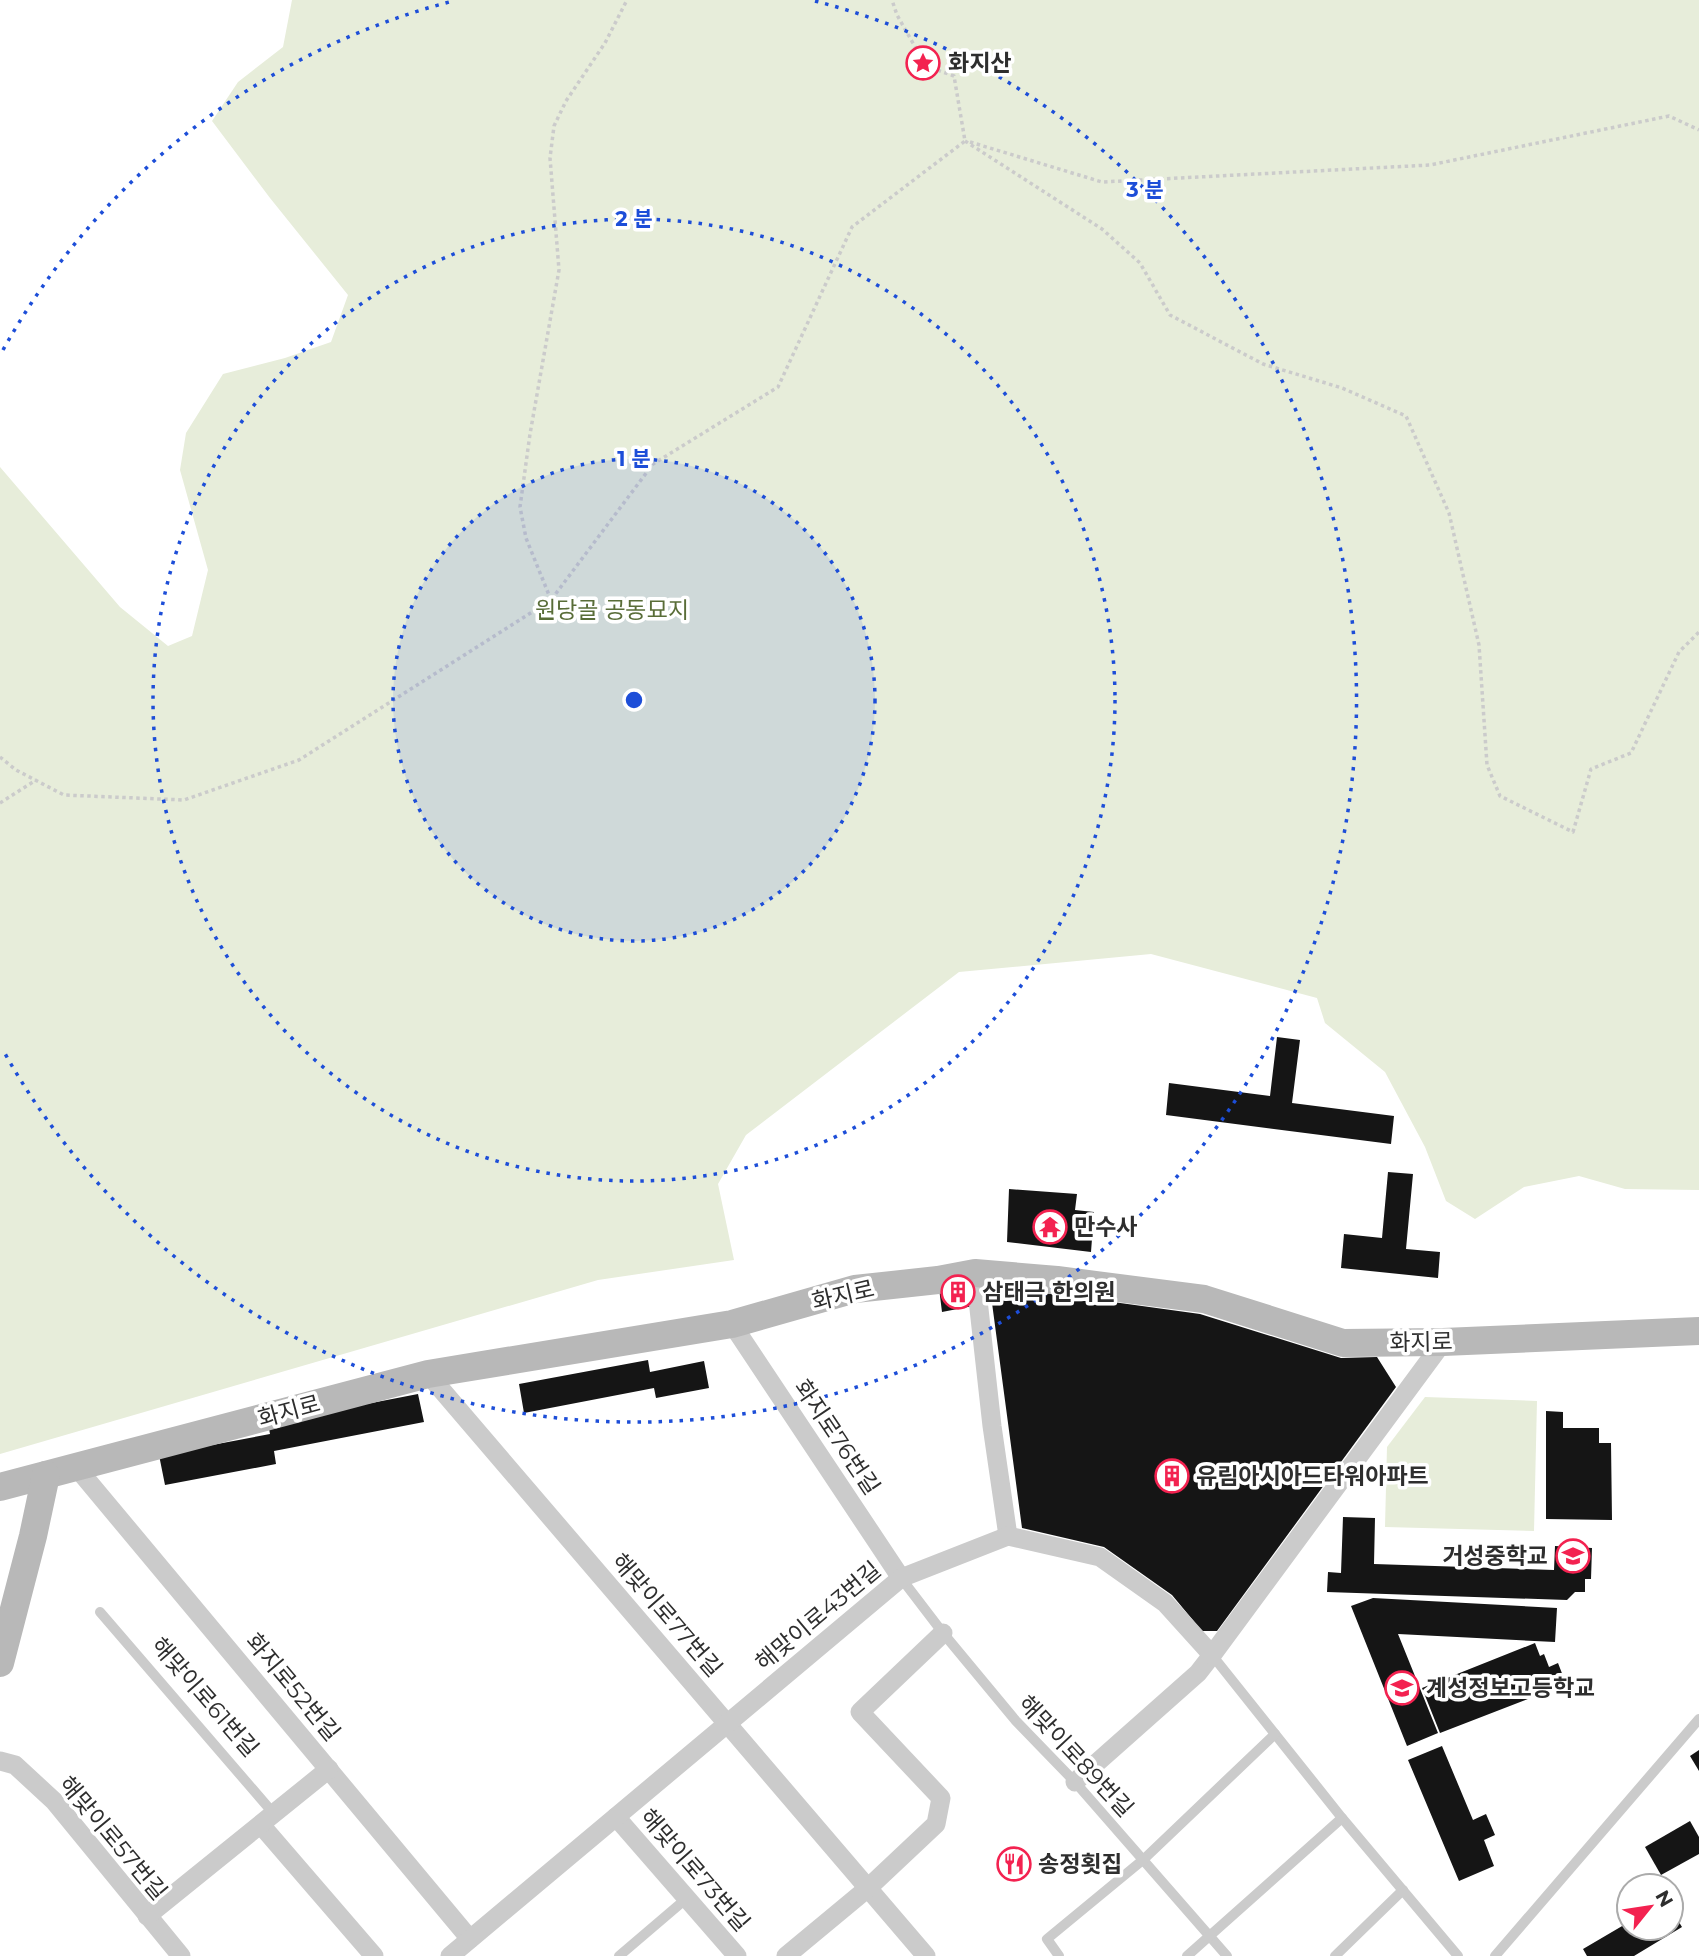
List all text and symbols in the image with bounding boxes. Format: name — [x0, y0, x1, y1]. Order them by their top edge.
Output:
place icon: 화지산 — [904, 44, 942, 82]
place label: 화지산 — [948, 49, 1011, 77]
text: 3 분 — [1125, 177, 1164, 202]
text: 2 분 — [615, 206, 653, 231]
text: 1 분 — [617, 446, 651, 471]
park label: 원당골 공동묘지 — [535, 596, 689, 624]
centre of rings — [622, 688, 646, 712]
temple icon: 만수사 — [1031, 1208, 1069, 1246]
place label: 만수사 — [1074, 1213, 1137, 1241]
building icon: 삼태극 한의원 — [939, 1273, 977, 1311]
street label: 화지로 — [809, 1274, 877, 1316]
place label: 삼태극 한의원 — [982, 1278, 1115, 1306]
street label: 화지로 — [1389, 1327, 1453, 1357]
street label: 화지로76번길 — [788, 1374, 886, 1500]
street label: 화지로 — [255, 1389, 323, 1433]
building icon: 유림아시아드타워아파트 — [1153, 1457, 1191, 1495]
place label: 유림아시아드타워아파트 — [1196, 1462, 1429, 1490]
school or university icon: 거성중학교 — [1554, 1537, 1592, 1575]
place label: 거성중학교 — [1442, 1542, 1548, 1570]
street label: 해맞이로77번길 — [606, 1548, 728, 1682]
street label: 해맞이로43번길 — [750, 1556, 886, 1676]
street label: 화지로52번길 — [240, 1628, 346, 1746]
street label: 해맞이로61번길 — [145, 1631, 265, 1763]
school or university icon: 계성정보고등학교 — [1383, 1669, 1421, 1707]
place label: 계성정보고등학교 — [1426, 1674, 1595, 1702]
street label: 해맞이로89번길 — [1013, 1690, 1139, 1822]
street label: 해맞이로57번길 — [53, 1770, 173, 1906]
street label: 해맞이로73번길 — [634, 1803, 756, 1937]
restaurant icon: 송정횟집 — [995, 1845, 1033, 1883]
place label: 송정횟집 — [1038, 1850, 1123, 1878]
north arrow — [1615, 1872, 1685, 1942]
text: N — [1650, 1886, 1678, 1911]

